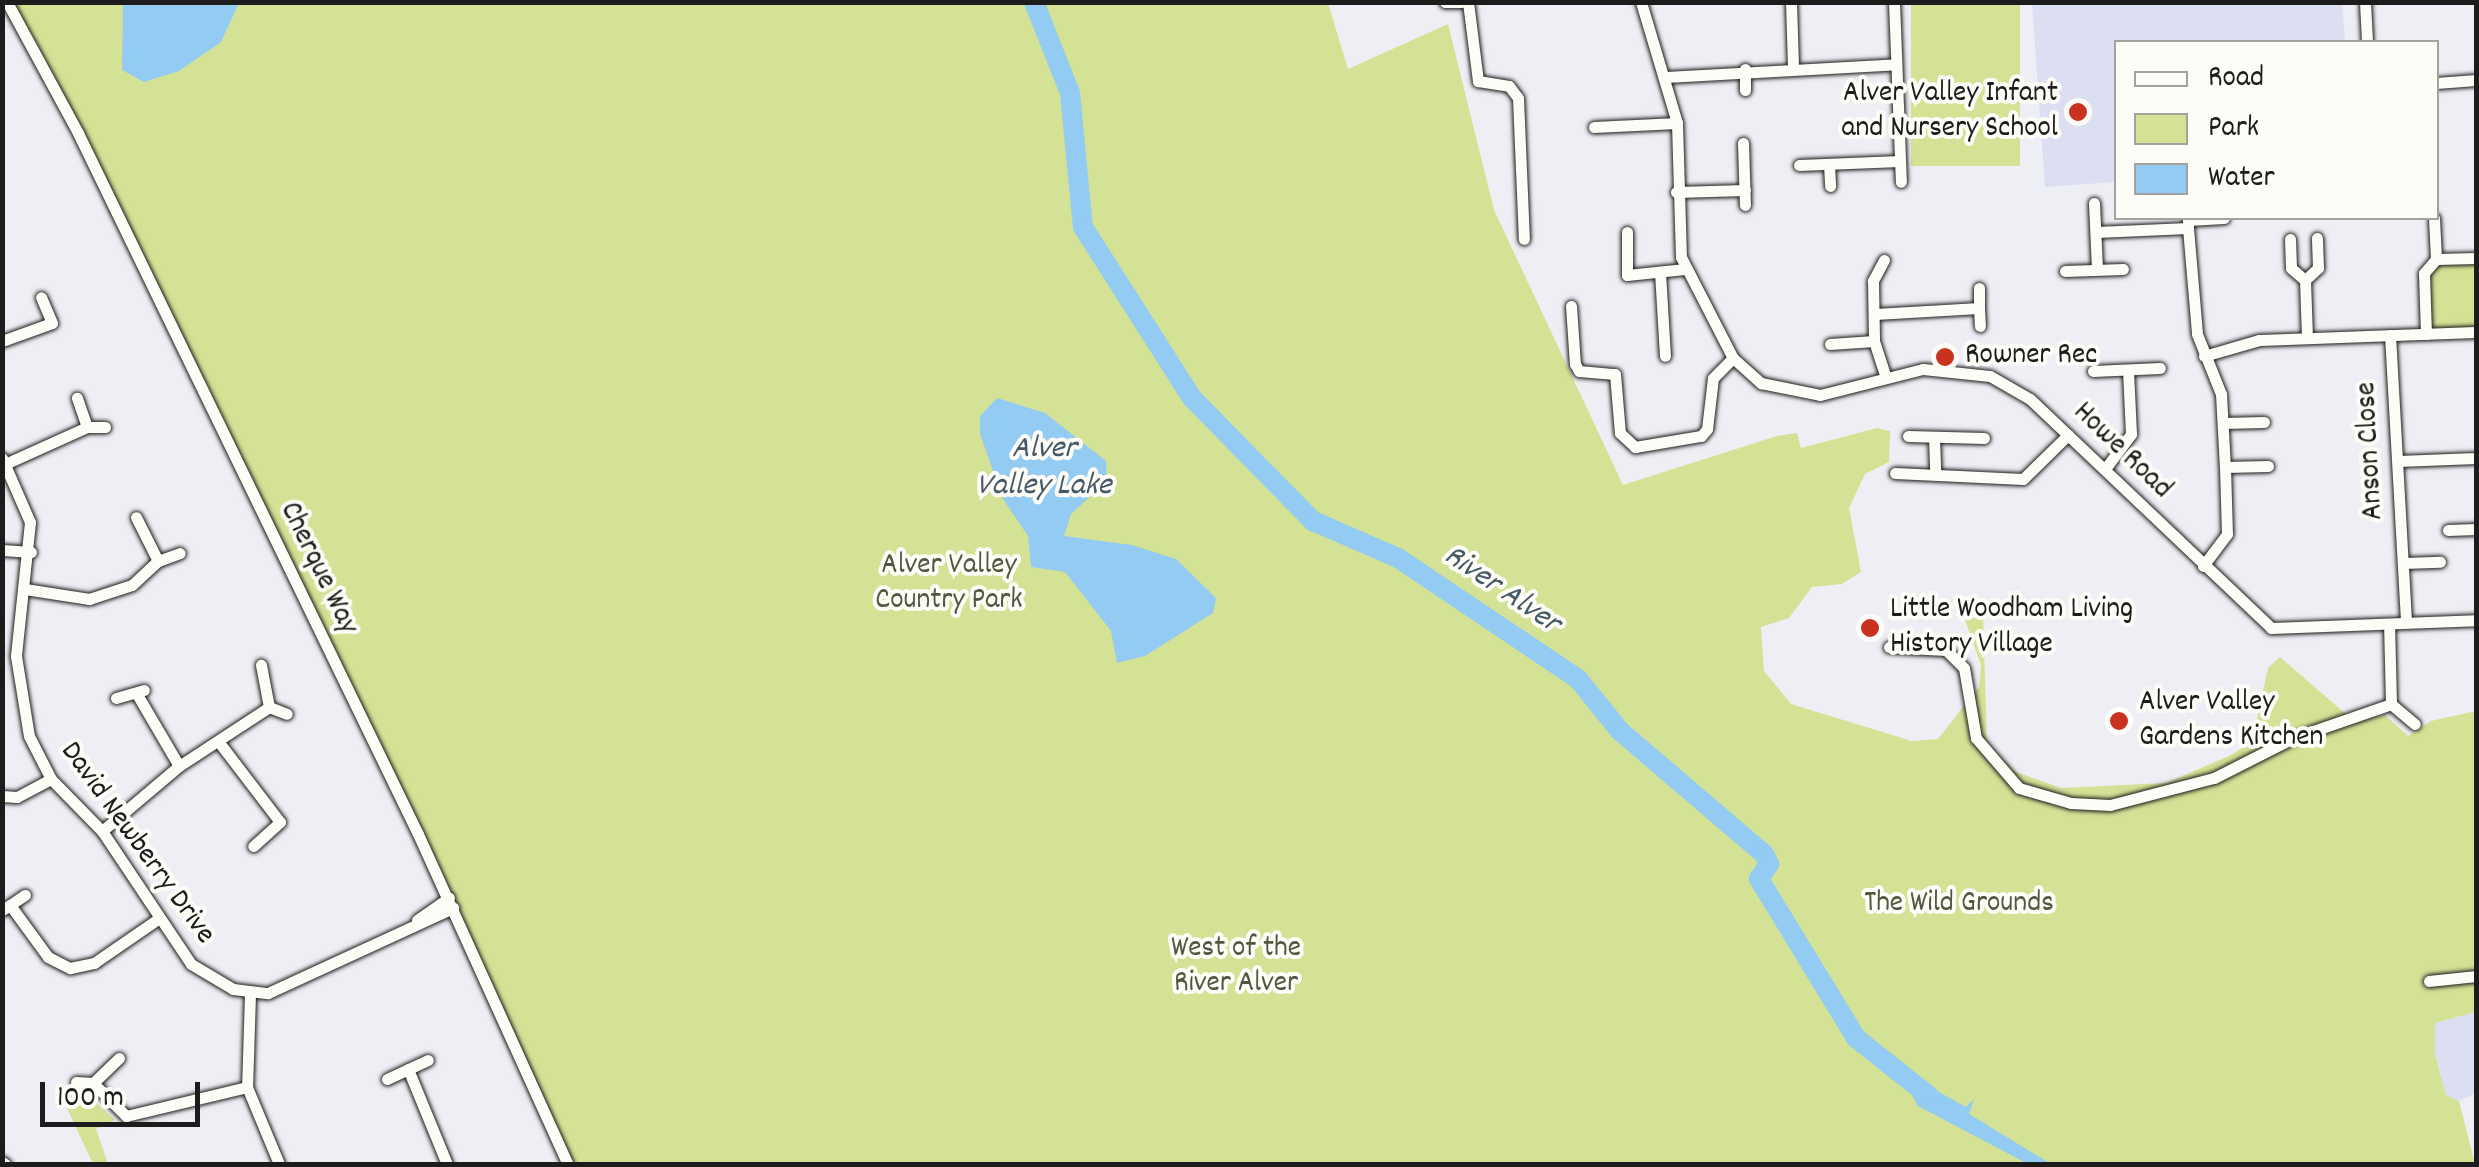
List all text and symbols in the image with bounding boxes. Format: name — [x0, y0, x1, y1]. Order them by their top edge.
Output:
legend — [2114, 40, 2439, 220]
text: Road — [2208, 58, 2264, 101]
place label: Alver Valley Infant and Nursery School — [1841, 77, 2058, 148]
marker: Alver Valley Infant and Nursery School — [2067, 101, 2089, 123]
text: Park — [2208, 108, 2259, 151]
text: Water — [2208, 158, 2275, 201]
place label: Rowner Rec — [1965, 339, 2097, 375]
marker: Rowner Rec — [1934, 346, 1956, 368]
street label: Anson Close — [2350, 381, 2394, 521]
street label: Howe Road — [2064, 396, 2178, 508]
water label: Alver Valley Lake — [976, 432, 1112, 507]
street label: Cherque Way — [270, 497, 364, 641]
water label: River Alver — [1435, 538, 1567, 644]
park label: Alver Valley Country Park — [875, 549, 1023, 620]
place label: Little Woodham Living History Village — [1890, 593, 2133, 664]
marker: Little Woodham Living History Village — [1859, 617, 1881, 639]
place label: Alver Valley Gardens Kitchen — [2139, 686, 2323, 756]
marker: Alver Valley Gardens Kitchen — [2108, 710, 2130, 732]
street label: David Newberry Drive — [51, 736, 221, 952]
park label: The Wild Grounds — [1864, 887, 2054, 923]
park label: West of the River Alver — [1171, 932, 1301, 1002]
scale bar — [45, 1062, 205, 1124]
text: 100 m — [57, 1078, 124, 1121]

